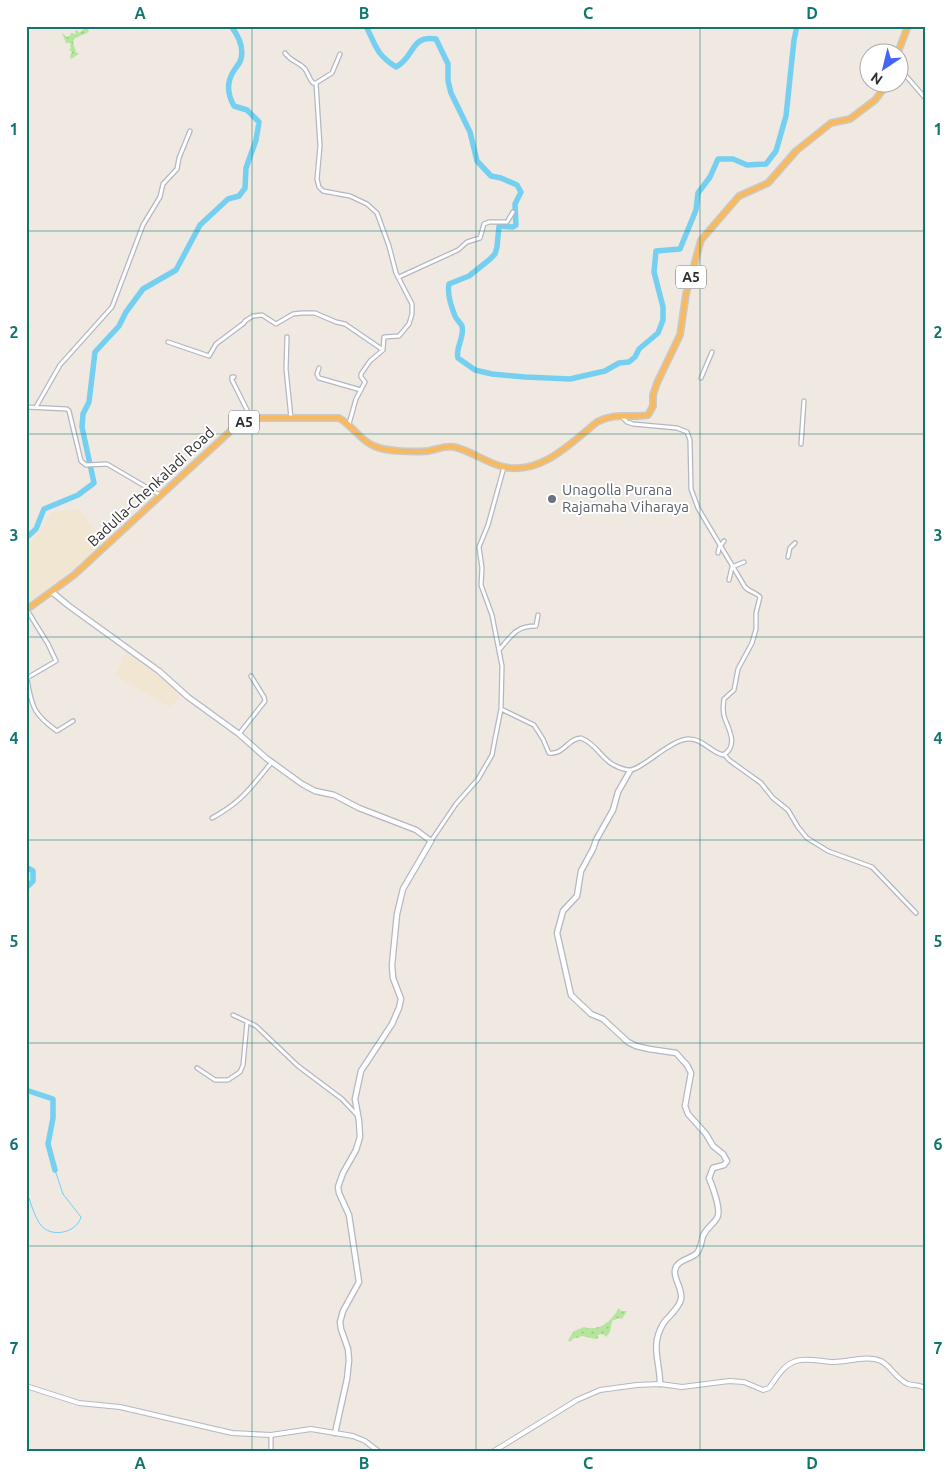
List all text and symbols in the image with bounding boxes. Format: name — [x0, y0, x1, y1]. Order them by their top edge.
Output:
text: A — [134, 4, 146, 22]
text: B — [359, 4, 369, 22]
text: C — [583, 4, 593, 22]
text: D — [806, 4, 818, 22]
north arrow — [860, 42, 910, 92]
text: N — [868, 69, 885, 88]
text: 1 — [9, 120, 19, 138]
text: 1 — [933, 120, 943, 138]
road number: A5 — [676, 266, 706, 288]
text: 2 — [9, 323, 19, 341]
text: 2 — [933, 323, 943, 341]
road number: A5 — [229, 411, 259, 434]
street label: Badulla-Chenkaladi Road — [84, 424, 217, 550]
place label: Unagolla Purana Rajamaha Viharaya — [562, 481, 689, 515]
marker: Unagolla Purana Rajamaha Viharaya — [546, 493, 558, 505]
text: 3 — [9, 526, 19, 544]
text: 3 — [933, 526, 943, 544]
text: 4 — [9, 729, 19, 747]
text: 4 — [933, 729, 943, 747]
text: 5 — [9, 932, 19, 950]
text: 5 — [933, 932, 943, 950]
text: 6 — [9, 1135, 19, 1153]
text: 6 — [933, 1135, 943, 1153]
text: 7 — [9, 1339, 19, 1357]
text: 7 — [933, 1339, 943, 1357]
text: A — [134, 1454, 146, 1472]
text: B — [359, 1454, 369, 1472]
text: C — [583, 1454, 593, 1472]
text: D — [806, 1454, 818, 1472]

